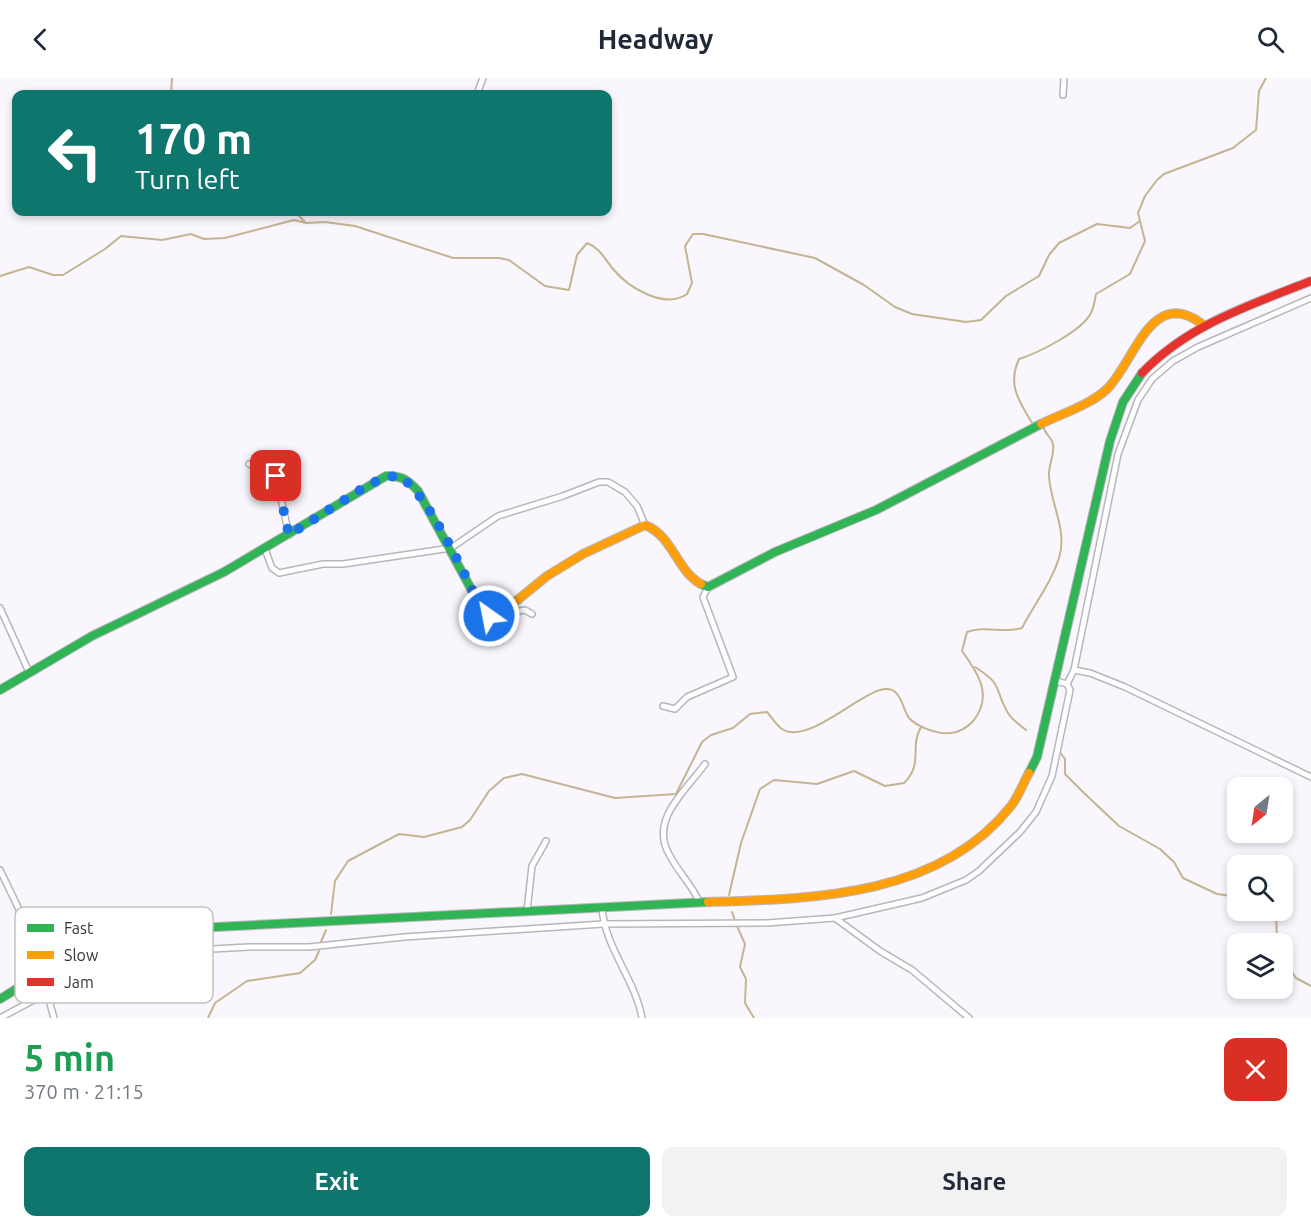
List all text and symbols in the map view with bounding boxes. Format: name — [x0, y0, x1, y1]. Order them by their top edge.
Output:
icon: back — [24, 23, 57, 56]
icon: search — [1254, 23, 1287, 56]
text: Headway — [598, 24, 713, 54]
icon: left — [36, 114, 114, 192]
text: 170 m — [135, 115, 252, 162]
text: Turn left — [135, 164, 239, 194]
pin — [250, 450, 301, 501]
icon: arrive — [259, 459, 292, 492]
position arrow — [457, 584, 521, 648]
north arrow — [1227, 777, 1293, 843]
map controls — [1227, 777, 1293, 999]
button: search — [1227, 855, 1293, 921]
legend — [15, 907, 213, 1003]
text: Fast — [64, 919, 94, 937]
button: layers — [1227, 933, 1293, 999]
text: Slow — [64, 946, 99, 964]
text: Jam — [64, 973, 94, 991]
text: 5 min — [24, 1037, 115, 1078]
button: close — [1224, 1038, 1287, 1101]
text: 370 m · 21:15 — [24, 1080, 144, 1103]
button: Exit — [24, 1147, 650, 1216]
button: Share — [662, 1147, 1287, 1216]

